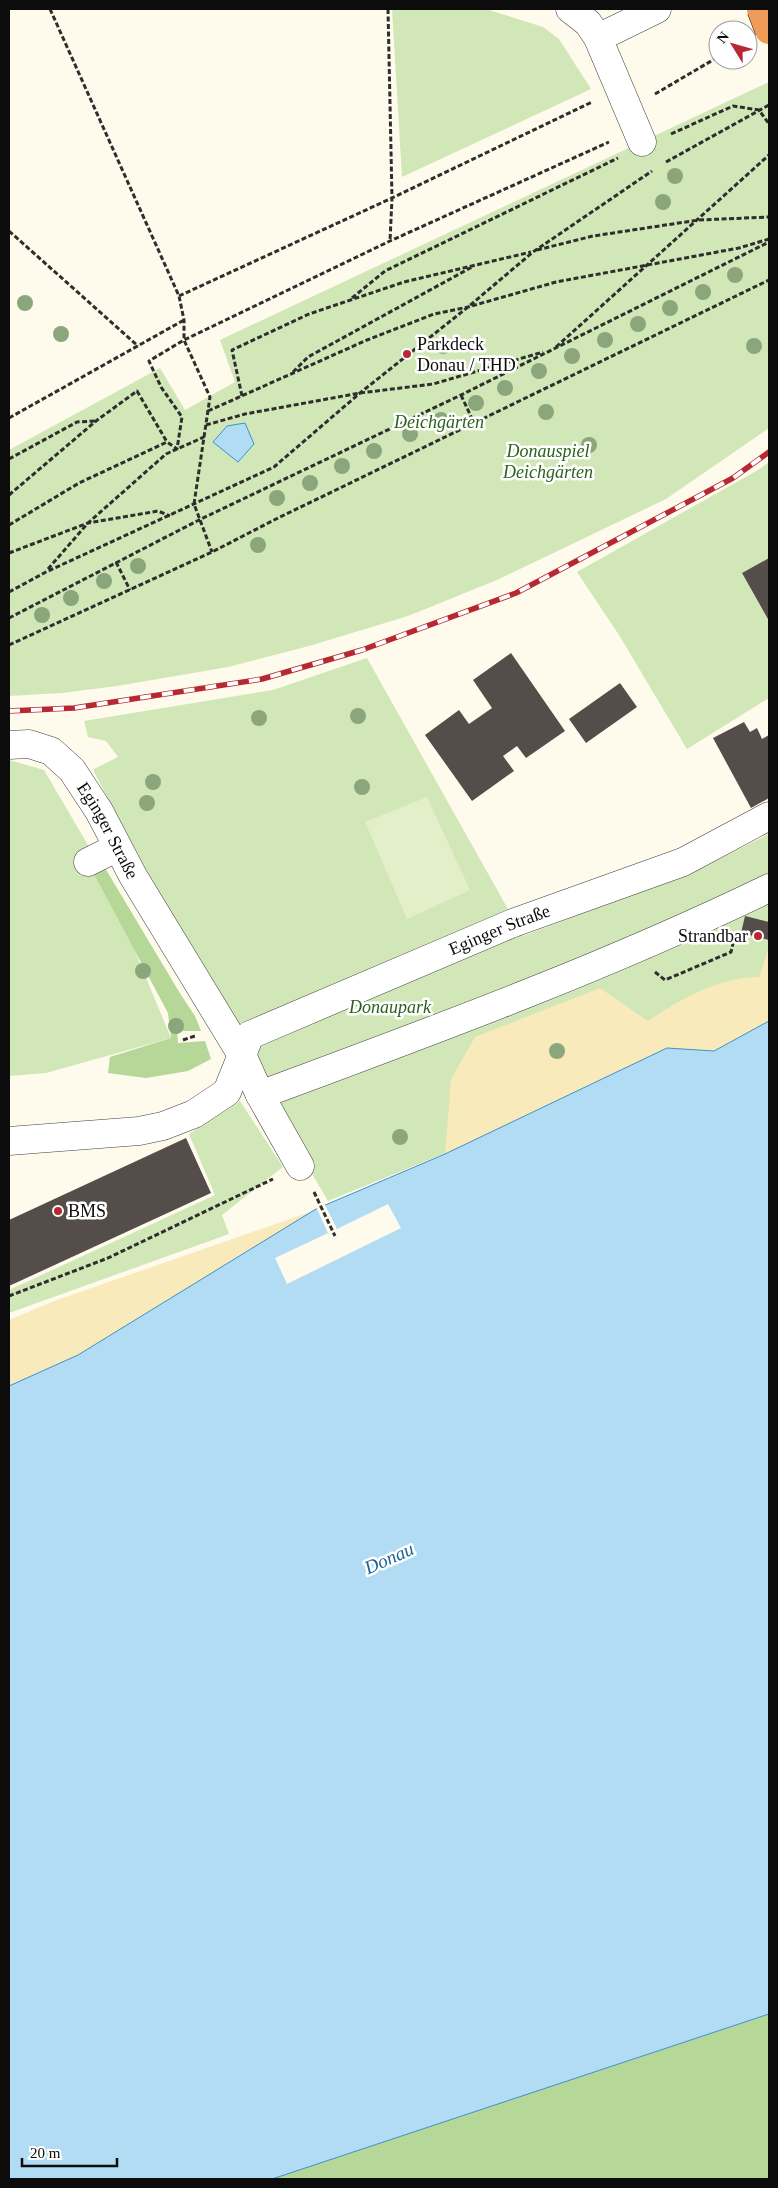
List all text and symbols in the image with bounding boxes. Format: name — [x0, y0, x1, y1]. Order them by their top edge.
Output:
north arrow — [708, 20, 758, 70]
text: N — [714, 29, 732, 46]
place label: Parkdeck Donau / THD — [417, 334, 516, 375]
marker: Parkdeck Donau / THD — [401, 348, 413, 360]
park label: Deichgärten — [393, 412, 484, 432]
park label: Donauspiel Deichgärten — [502, 441, 593, 482]
street label: Eginger Straße — [73, 779, 143, 882]
street label: Eginger Straße — [446, 901, 553, 959]
place label: Strandbar — [678, 926, 748, 946]
marker: Strandbar — [752, 930, 764, 942]
park label: Donaupark — [348, 997, 432, 1017]
place label: BMS — [68, 1201, 106, 1221]
marker: BMS — [52, 1205, 64, 1217]
water label: Donau — [360, 1538, 417, 1579]
scale bar — [22, 2136, 118, 2168]
text: 20 m — [30, 2145, 61, 2161]

